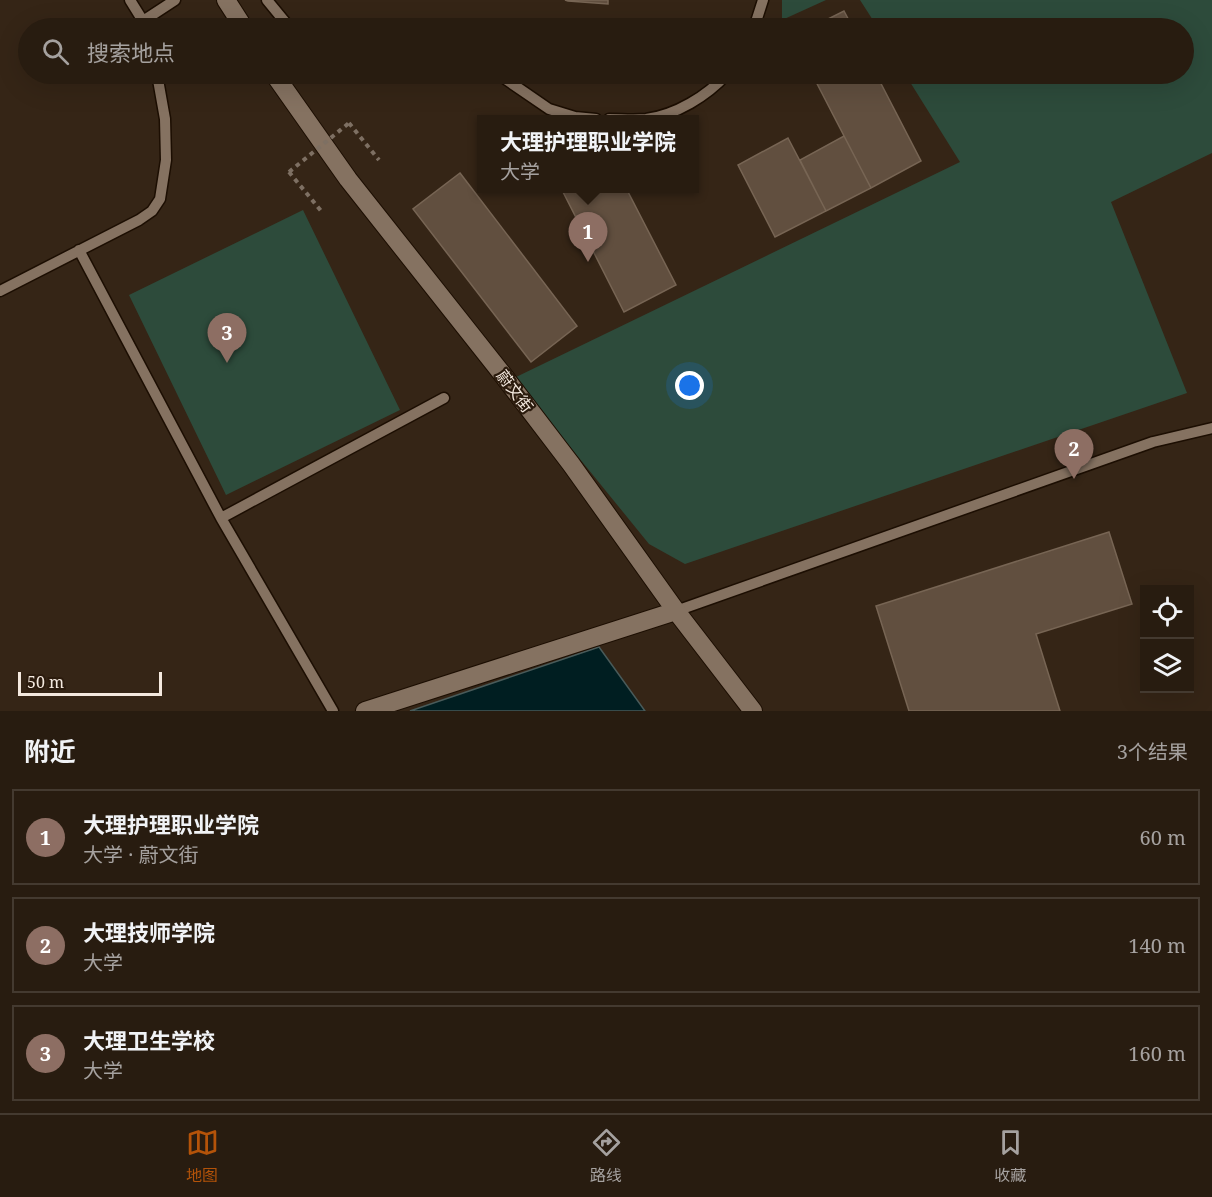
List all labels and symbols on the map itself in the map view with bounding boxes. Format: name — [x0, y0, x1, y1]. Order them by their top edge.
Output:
pin: 1 — [568, 212, 608, 262]
pin: 3 — [208, 314, 246, 363]
street label: 蔚文街 — [492, 365, 538, 417]
your location — [675, 371, 704, 400]
pin: 2 — [1054, 430, 1094, 479]
scale bar — [18, 669, 162, 696]

